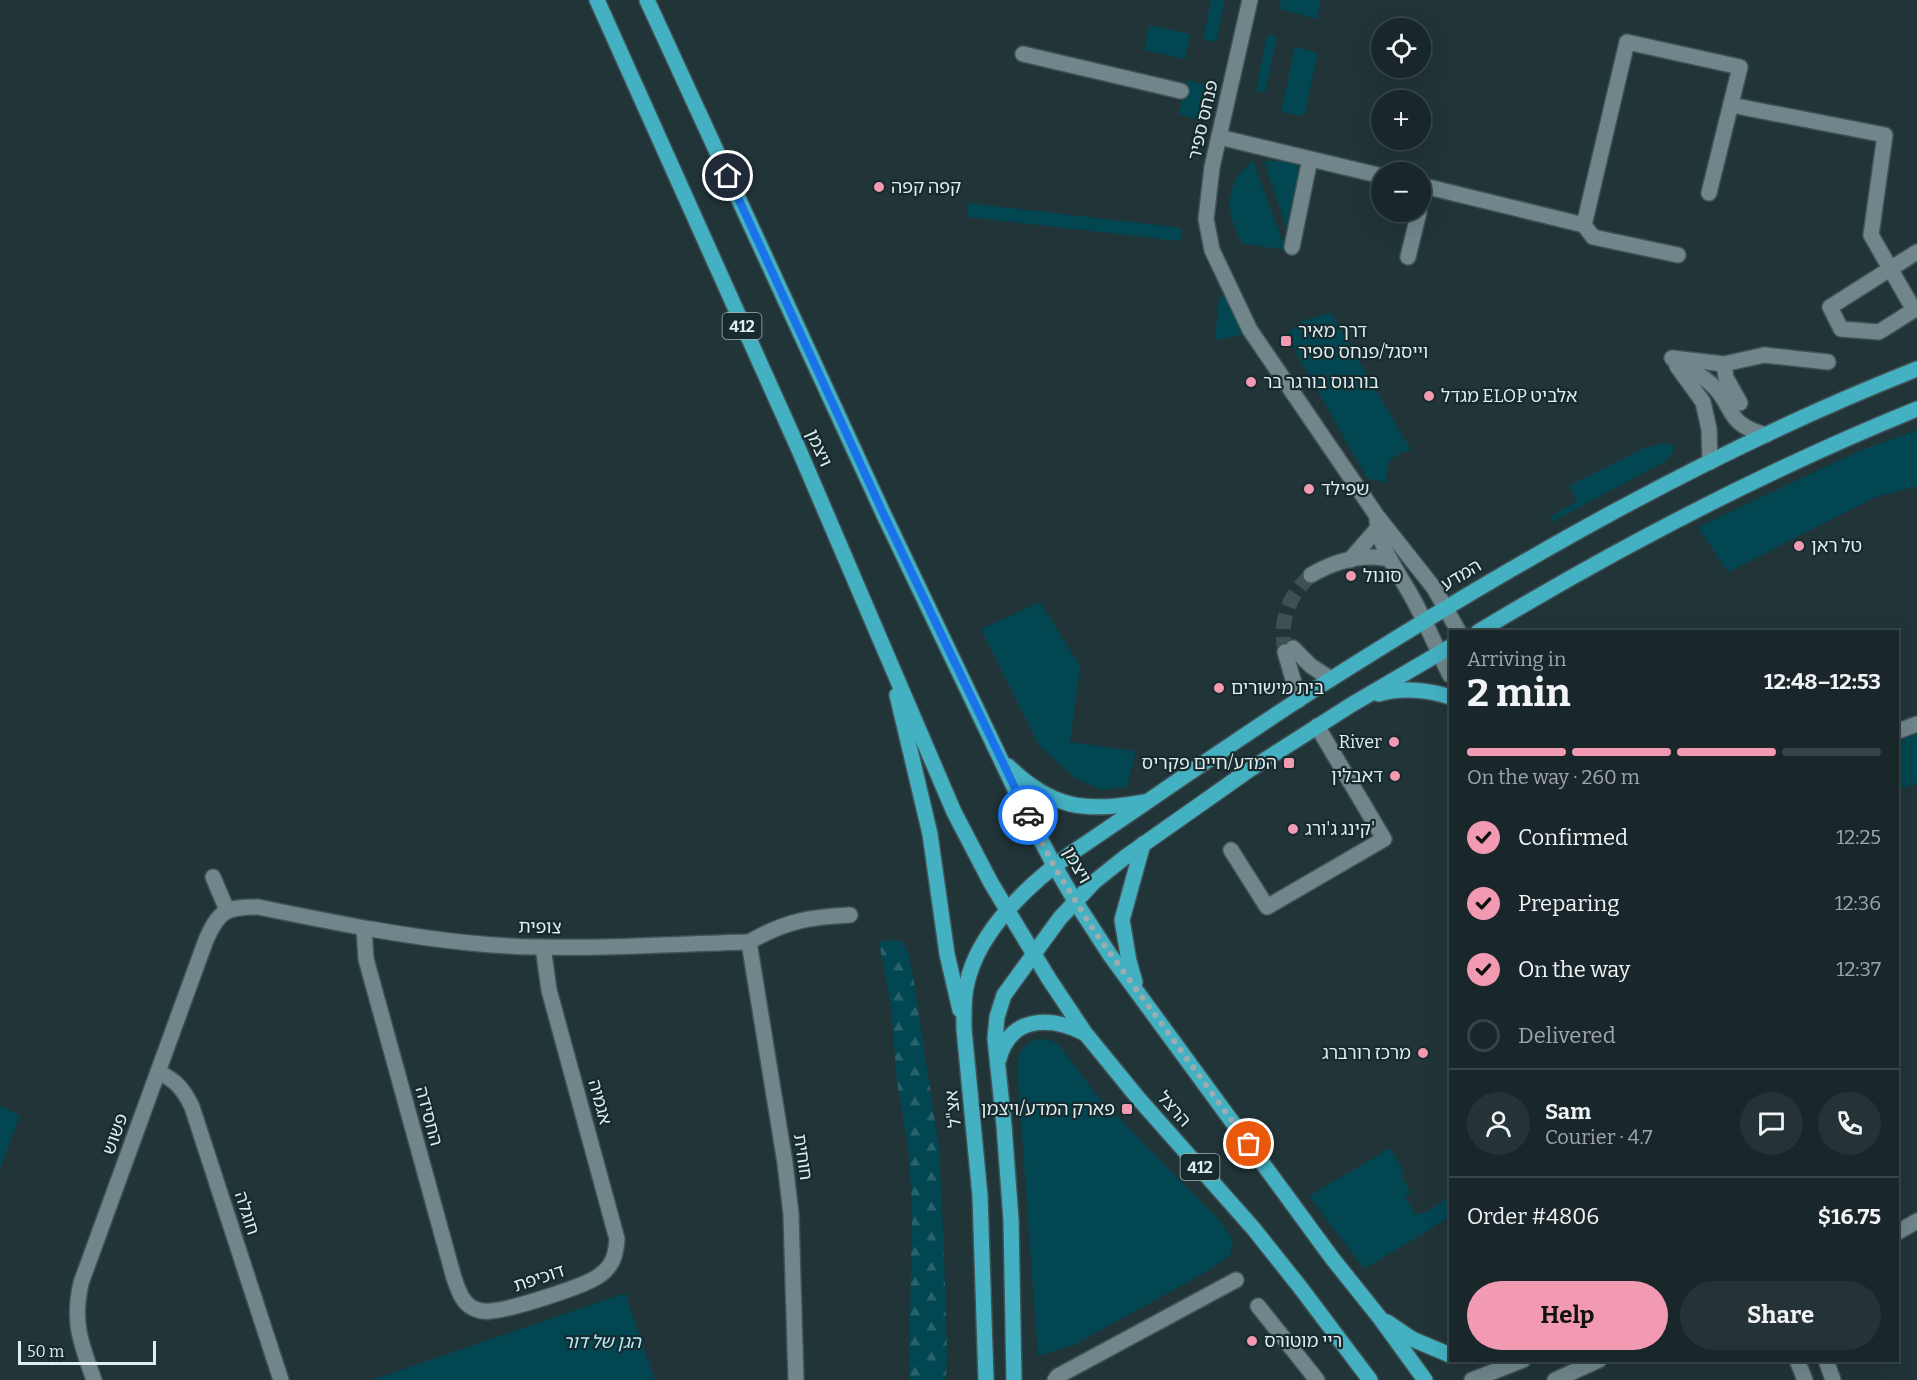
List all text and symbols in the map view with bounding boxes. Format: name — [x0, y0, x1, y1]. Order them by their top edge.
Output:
map controls — [1371, 18, 1431, 222]
button: locate — [1371, 18, 1431, 78]
street label: פנחס ספיר — [1183, 78, 1223, 162]
button: + — [1371, 90, 1431, 150]
pin — [702, 150, 753, 201]
icon: home — [711, 159, 744, 192]
button: − — [1371, 162, 1431, 222]
place label: קפה קפה — [891, 176, 961, 198]
marker: קפה קפה — [872, 180, 886, 194]
road number: 412 — [722, 313, 762, 339]
place label: דרך מאיר וייסגל/פנחס ספיר — [1298, 320, 1428, 363]
marker: דרך מאיר וייסגל/פנחס ספיר — [1279, 334, 1293, 348]
place label: בורגוס בורגר בר — [1263, 371, 1379, 393]
marker: בורגוס בורגר בר — [1244, 375, 1258, 389]
place label: מגדל ELOP אלביט — [1441, 385, 1577, 407]
marker: מגדל ELOP אלביט — [1422, 389, 1436, 403]
street label: ויצמן — [801, 426, 837, 470]
place label: שפילד — [1321, 478, 1369, 500]
marker: שפילד — [1302, 482, 1316, 496]
place label: טל ראן — [1811, 535, 1862, 557]
marker: טל ראן — [1792, 539, 1806, 553]
street label: המדע — [1437, 554, 1485, 596]
place label: סונול — [1363, 565, 1402, 587]
marker: סונול — [1344, 569, 1358, 583]
text: Arriving in — [1467, 647, 1566, 671]
text: 12:48–12:53 — [1764, 668, 1881, 695]
text: 2 min — [1467, 670, 1571, 716]
place label: בית מישורים — [1231, 677, 1324, 699]
marker: בית מישורים — [1212, 681, 1226, 695]
place label: River — [1338, 731, 1382, 753]
marker: River — [1387, 735, 1401, 749]
place label: המדע/חיים פקריס — [1142, 752, 1277, 774]
marker: המדע/חיים פקריס — [1282, 756, 1296, 770]
place label: דאבלין — [1331, 765, 1383, 787]
text: On the way · 260 m — [1467, 765, 1640, 789]
marker: דאבלין — [1388, 769, 1402, 783]
courier — [998, 785, 1058, 845]
icon: car — [1012, 799, 1045, 832]
place label: קינג ג'ורג' — [1305, 818, 1375, 840]
icon: check — [1467, 821, 1500, 854]
marker: קינג ג'ורג' — [1286, 822, 1300, 836]
text: Confirmed — [1518, 824, 1628, 851]
text: 12:25 — [1836, 825, 1881, 849]
street label: ויצמן — [1058, 843, 1096, 887]
icon: check — [1467, 887, 1500, 920]
text: Preparing — [1518, 890, 1620, 917]
text: 12:36 — [1835, 891, 1881, 915]
street label: צופית — [518, 916, 562, 938]
icon: check — [1467, 953, 1500, 986]
text: On the way — [1518, 956, 1630, 983]
text: 12:37 — [1836, 957, 1881, 981]
text: Delivered — [1518, 1022, 1616, 1049]
place label: מרכז רורברג — [1322, 1042, 1411, 1064]
marker: מרכז רורברג — [1416, 1046, 1430, 1060]
street label: אגמיה — [583, 1077, 617, 1127]
street label: החסידה — [411, 1084, 447, 1148]
street label: הרצל — [1152, 1087, 1196, 1131]
street label: אצ"ל — [940, 1089, 966, 1129]
button: person — [1467, 1092, 1530, 1155]
button: chat — [1740, 1092, 1803, 1155]
button: phone — [1818, 1092, 1881, 1155]
place label: פארק המדע/ויצמן — [981, 1098, 1115, 1120]
text: Sam — [1545, 1098, 1591, 1125]
marker: פארק המדע/ויצמן — [1120, 1102, 1134, 1116]
street label: פשוש — [97, 1110, 133, 1158]
pin — [1223, 1118, 1274, 1169]
text: Courier · 4.7 — [1545, 1125, 1653, 1149]
icon: bag — [1232, 1127, 1265, 1160]
street label: חוחית — [789, 1132, 817, 1182]
road number: 412 — [1180, 1154, 1220, 1180]
street label: חוגלה — [230, 1188, 264, 1238]
text: Order #4806 — [1467, 1203, 1599, 1230]
text: $16.75 — [1818, 1203, 1881, 1230]
street label: דוכיפת — [511, 1259, 568, 1297]
button: Help — [1467, 1281, 1668, 1350]
button: Share — [1680, 1281, 1881, 1350]
place label: ריי מוטורס — [1264, 1330, 1342, 1352]
park label: הגן של דור — [563, 1331, 643, 1353]
marker: ריי מוטורס — [1245, 1334, 1259, 1348]
scale bar — [18, 1338, 156, 1366]
text: 50 m — [27, 1342, 64, 1361]

